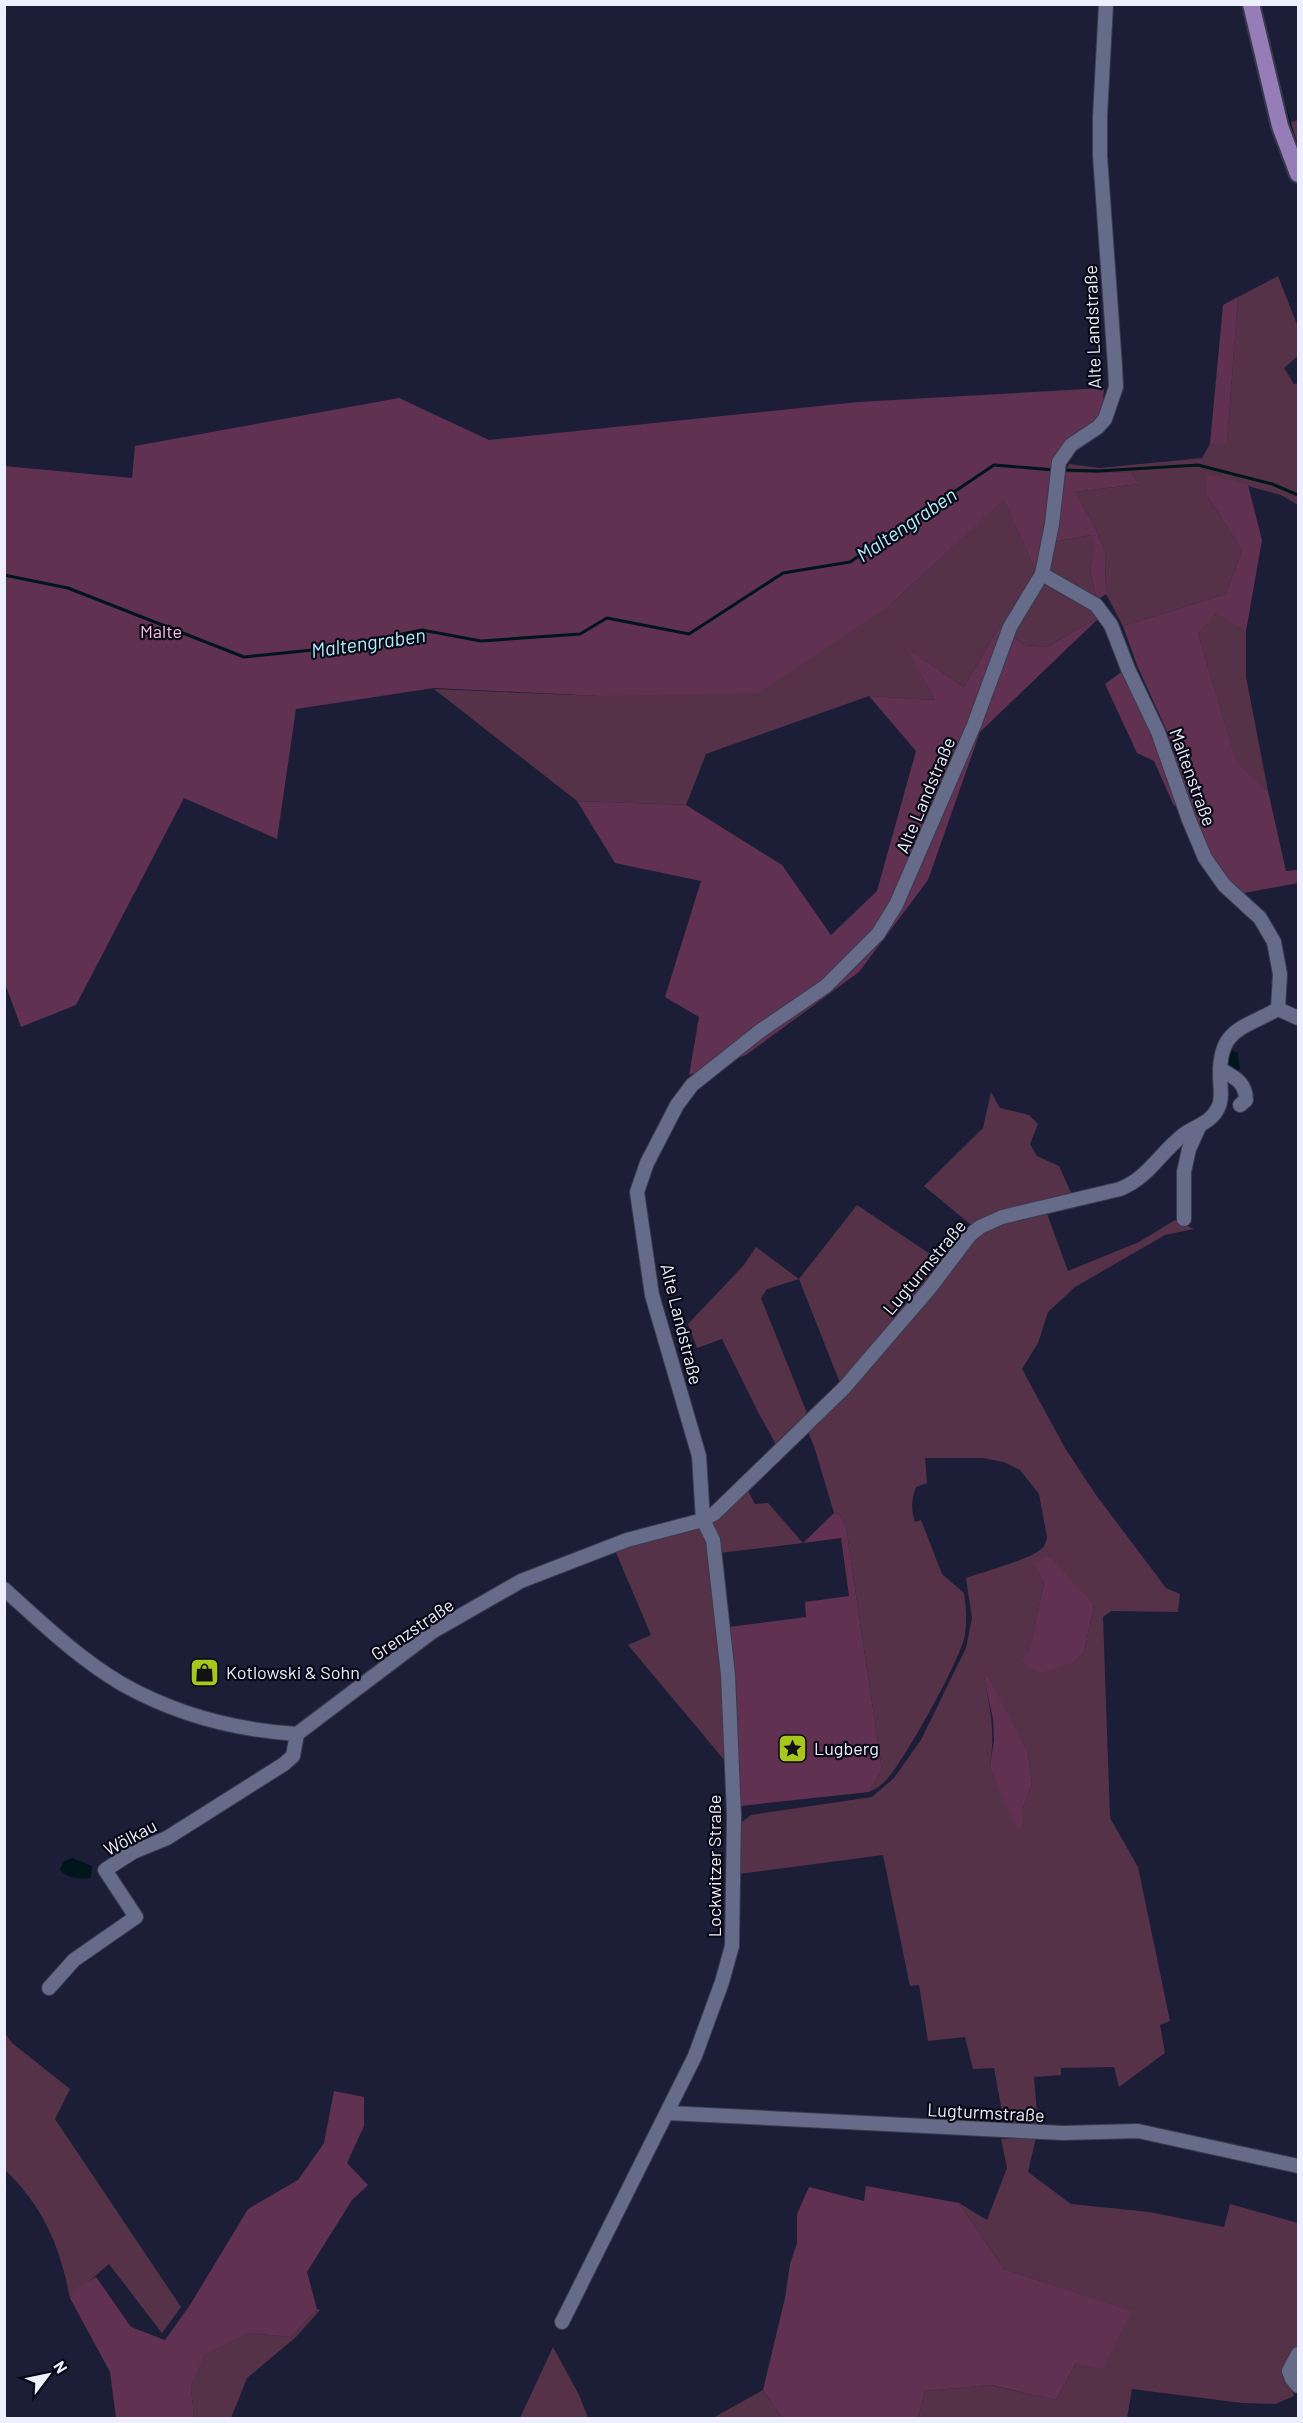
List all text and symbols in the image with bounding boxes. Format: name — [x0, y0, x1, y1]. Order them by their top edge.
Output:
street label: Alte Landstraße — [1079, 265, 1105, 389]
water label: Maltengraben — [851, 482, 961, 566]
park label: Malte — [140, 620, 182, 642]
water label: Maltengraben — [309, 622, 427, 662]
street label: Maltenstraße — [1165, 725, 1221, 829]
street label: Alte Landstraße — [891, 734, 959, 856]
street label: Lugturmstraße — [878, 1215, 970, 1319]
street label: Alte Landstraße — [656, 1261, 708, 1387]
street label: Grenzstraße — [366, 1593, 458, 1665]
shop icon: Kotlowski & Sohn — [189, 1656, 221, 1688]
place label: Kotlowski & Sohn — [226, 1661, 360, 1683]
place icon: Lugberg — [777, 1732, 809, 1764]
place label: Lugberg — [814, 1737, 879, 1759]
street label: Lockwitzer Straße — [703, 1795, 725, 1937]
street label: Wölkau — [100, 1814, 160, 1860]
street label: Lugturmstraße — [927, 2098, 1045, 2126]
north arrow — [18, 2345, 78, 2405]
text: N — [50, 2357, 72, 2376]

